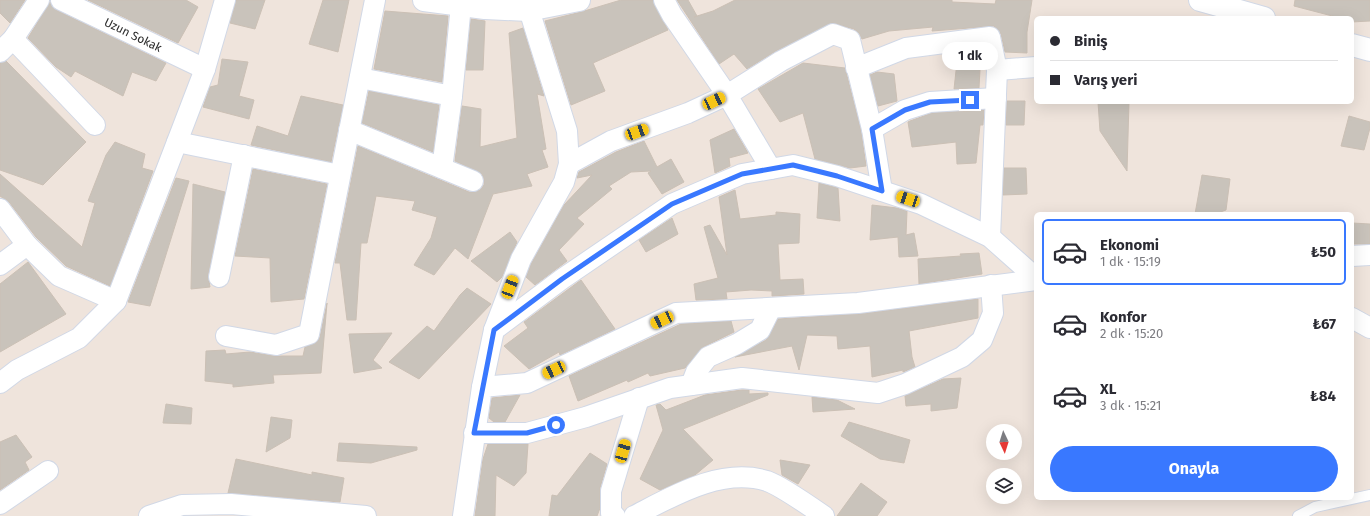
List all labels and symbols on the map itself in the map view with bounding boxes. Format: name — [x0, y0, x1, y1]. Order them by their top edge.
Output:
street label: Uzun Sokak — [102, 15, 165, 55]
callout: 1 dk — [942, 42, 998, 70]
car — [701, 90, 727, 112]
route end — [961, 91, 979, 109]
car — [624, 122, 650, 142]
car — [895, 190, 921, 208]
car — [500, 274, 520, 300]
car — [649, 309, 675, 331]
car — [541, 359, 567, 381]
route start — [547, 416, 565, 434]
north arrow — [986, 424, 1022, 460]
car — [614, 438, 632, 464]

